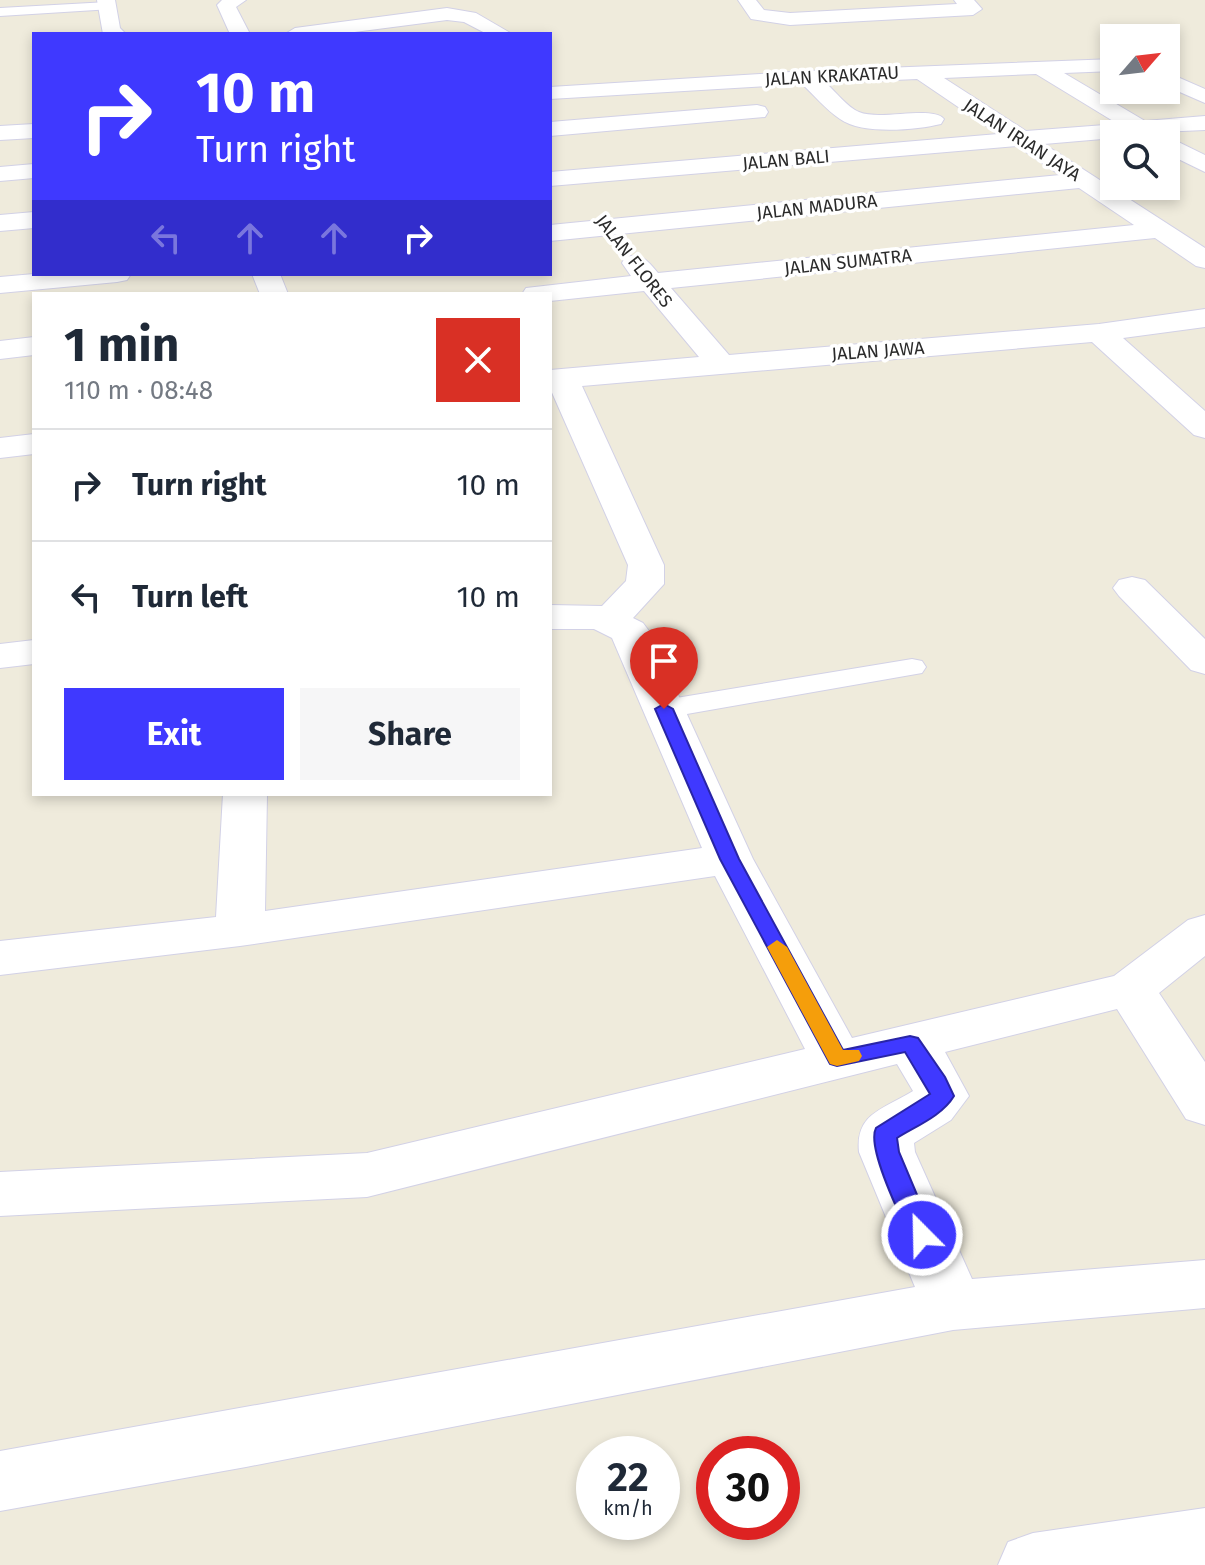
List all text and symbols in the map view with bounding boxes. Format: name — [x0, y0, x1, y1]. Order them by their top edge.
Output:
north arrow — [1100, 24, 1180, 104]
map controls — [1100, 24, 1180, 200]
text: 10 m — [196, 60, 315, 127]
street label: JALAN KRAKATAU — [764, 61, 900, 91]
icon: right — [64, 64, 168, 168]
street label: JALAN IRIAN JAYA — [959, 94, 1085, 186]
button: search — [1100, 120, 1180, 200]
text: Turn right — [196, 128, 356, 172]
street label: JALAN BALI — [741, 145, 831, 175]
street label: JALAN MADURA — [756, 190, 879, 224]
street label: JALAN FLORES — [591, 210, 677, 312]
icon: left — [144, 216, 188, 260]
icon: ahead — [228, 216, 272, 260]
icon: ahead — [312, 216, 356, 260]
icon: right — [396, 216, 440, 260]
street label: JALAN SUMATRA — [783, 244, 913, 280]
text: 1 min — [64, 316, 179, 374]
button: close — [436, 318, 520, 402]
street label: JALAN JAWA — [831, 337, 926, 365]
text: 110 m · 08:48 — [64, 375, 213, 406]
icon: right — [64, 463, 108, 507]
text: Turn right — [132, 467, 267, 503]
text: 10 m — [457, 467, 520, 503]
icon: left — [64, 575, 108, 619]
text: Turn left — [132, 579, 248, 615]
text: 10 m — [457, 579, 520, 615]
pin — [630, 627, 698, 709]
icon: arrive — [642, 639, 686, 683]
button: Exit — [64, 688, 284, 780]
button: Share — [300, 688, 520, 780]
position arrow — [880, 1193, 964, 1277]
speed limit sign: 30 — [696, 1436, 800, 1540]
text: 22 — [607, 1454, 649, 1502]
text: km/h — [603, 1496, 653, 1520]

